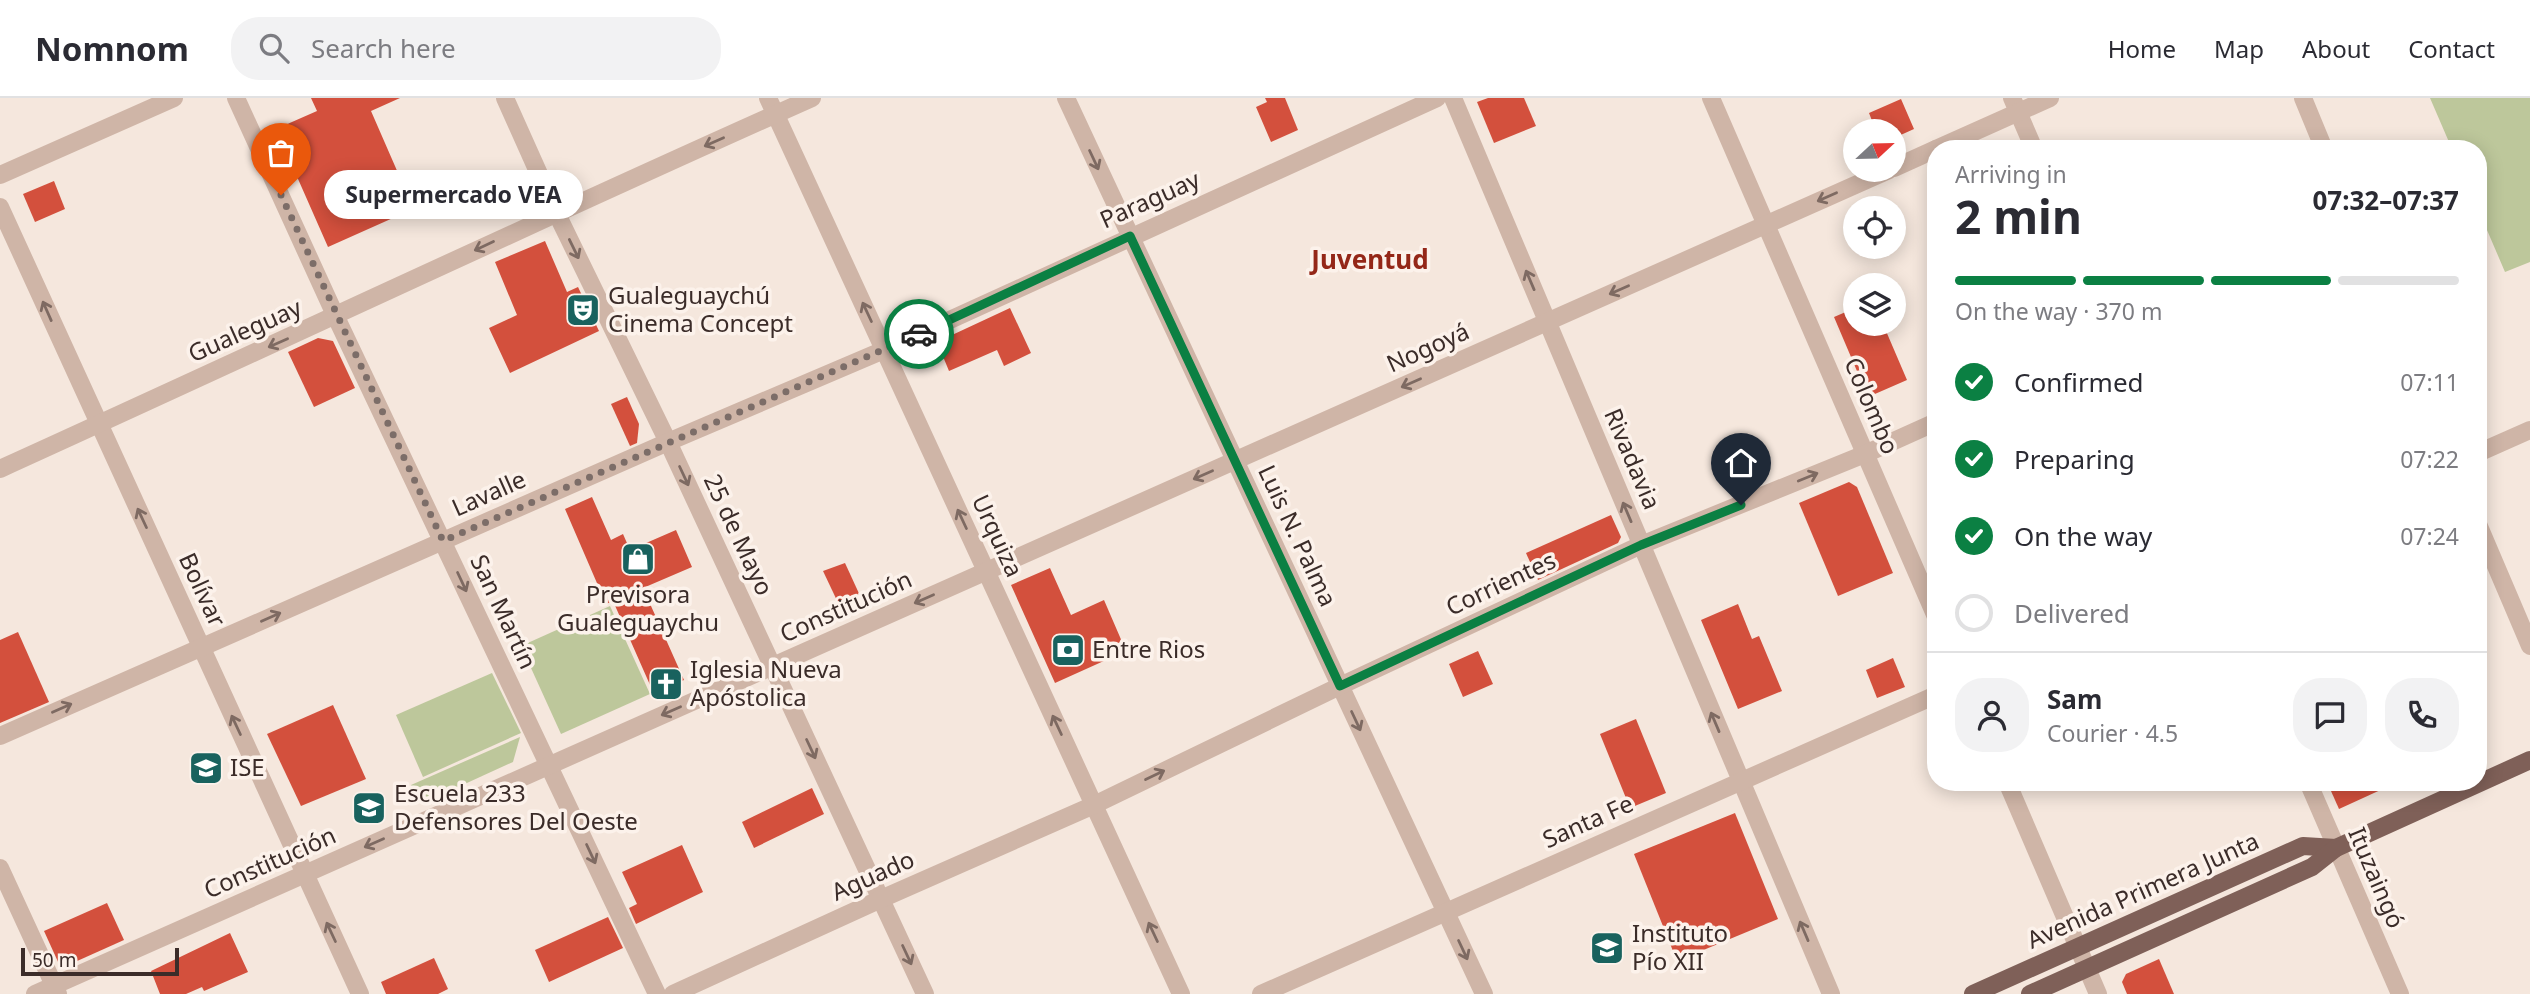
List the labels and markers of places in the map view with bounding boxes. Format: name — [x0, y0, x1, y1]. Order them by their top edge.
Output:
pin — [251, 123, 311, 195]
callout: Supermercado VEA — [323, 170, 582, 220]
place label: Gualeguaychú Cinema Concept — [608, 278, 793, 339]
theatre icon: Gualeguaychú Cinema Concept — [564, 291, 602, 329]
pin — [1711, 433, 1771, 505]
shop icon: Previsora Gualeguaychu — [619, 540, 657, 578]
place label: Previsora Gualeguaychu — [557, 577, 719, 638]
bank icon: Entre Rios — [1049, 631, 1087, 669]
place label: Entre Rios — [1092, 632, 1205, 665]
place label: Iglesia Nueva Apóstolica — [690, 652, 842, 713]
church icon: Iglesia Nueva Apóstolica — [647, 665, 685, 703]
school or university icon: ISE — [187, 749, 225, 787]
place label: ISE — [230, 750, 265, 783]
place label: Escuela 233 Defensores Del Oeste — [394, 776, 638, 837]
school or university icon: Escuela 233 Defensores Del Oeste — [350, 789, 388, 827]
place label: Instituto Pío XII — [1632, 916, 1728, 977]
school or university icon: Instituto Pío XII — [1588, 929, 1626, 967]

